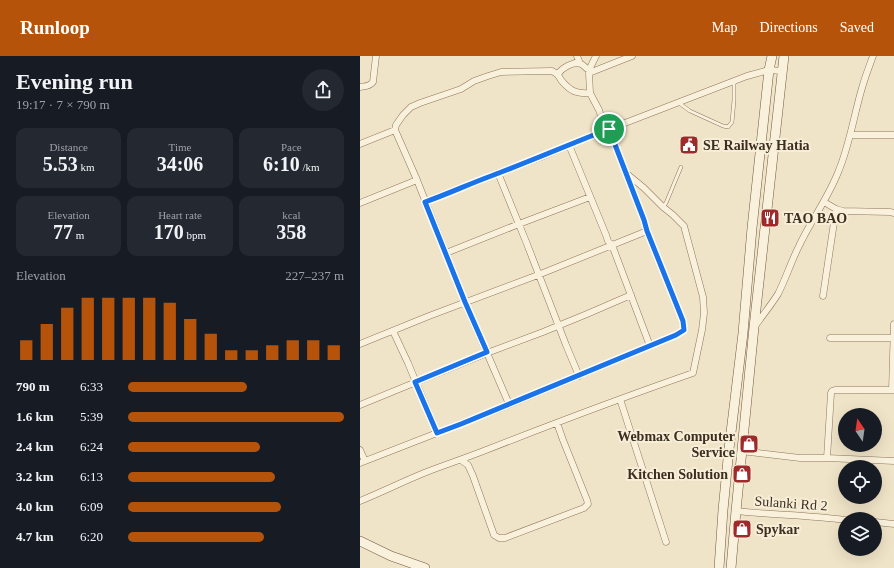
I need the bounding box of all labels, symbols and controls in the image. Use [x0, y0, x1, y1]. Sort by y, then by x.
text: Runloop [20, 17, 90, 38]
text: Map [712, 20, 737, 35]
text: Directions [759, 20, 818, 35]
text: Saved [840, 20, 874, 35]
text: Evening run [16, 69, 133, 94]
button: share [302, 69, 344, 111]
text: 19:17 · 7 × 790 m [16, 97, 110, 112]
pin [592, 112, 626, 146]
icon: arrive [598, 118, 620, 140]
public building icon: SE Railway Hatia [678, 134, 700, 156]
place label: SE Railway Hatia [703, 138, 810, 153]
text: Distance [49, 141, 88, 153]
text: Time [169, 141, 191, 153]
text: Pace [281, 141, 302, 153]
text: 5.53 [43, 153, 78, 175]
text: 34:06 [157, 153, 203, 175]
text: 6:10 [263, 153, 300, 175]
text: km [78, 161, 95, 173]
text: /km [300, 161, 320, 173]
restaurant icon: TAO BAO [759, 207, 781, 229]
text: Elevation [48, 209, 90, 221]
text: Heart rate [158, 209, 202, 221]
text: kcal [282, 209, 300, 221]
place label: TAO BAO [784, 211, 847, 226]
text: 77 [53, 221, 73, 243]
text: 170 [154, 221, 184, 243]
text: 358 [276, 221, 306, 243]
text: m [73, 229, 84, 241]
text: bpm [184, 229, 206, 241]
text: Elevation [16, 268, 66, 283]
text: 227–237 m [285, 268, 344, 283]
text: 790 m [16, 379, 50, 394]
text: 6:33 [80, 379, 103, 394]
north arrow [838, 408, 882, 452]
map controls [838, 408, 882, 556]
text: 1.6 km [16, 409, 54, 424]
text: 5:39 [80, 409, 103, 424]
place label: Webmax Computer Service [617, 429, 735, 460]
shop icon: Webmax Computer Service [738, 433, 760, 455]
text: 2.4 km [16, 439, 54, 454]
text: 6:24 [80, 439, 103, 454]
button: locate [838, 460, 882, 504]
shop icon: Kitchen Solution [731, 463, 753, 485]
place label: Kitchen Solution [627, 467, 728, 482]
text: 3.2 km [16, 469, 54, 484]
text: 6:13 [80, 469, 103, 484]
street label: Sulanki Rd 2 [754, 493, 828, 514]
text: 4.0 km [16, 499, 54, 514]
text: 6:09 [80, 499, 103, 514]
button: layers [838, 512, 882, 556]
shop icon: Spykar [731, 518, 753, 540]
place label: Spykar [756, 522, 800, 537]
text: 4.7 km [16, 529, 54, 544]
text: 6:20 [80, 529, 103, 544]

